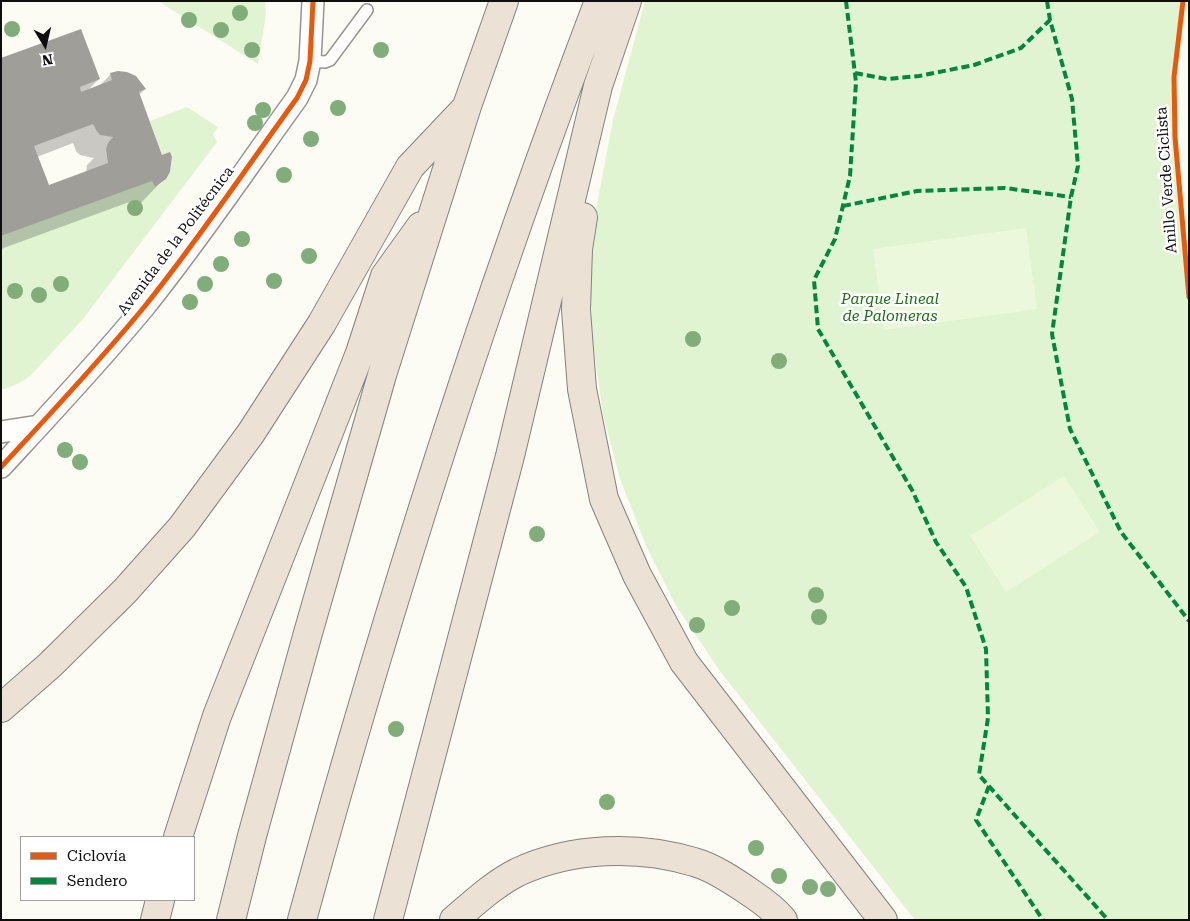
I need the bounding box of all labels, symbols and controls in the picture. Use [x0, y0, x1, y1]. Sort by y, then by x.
north arrow [20, 20, 70, 70]
text: N [41, 51, 54, 69]
street label: Anillo Verde Ciclista [1153, 106, 1181, 254]
street label: Avenida de la Politécnica [114, 163, 238, 319]
park label: Parque Lineal de Palomeras [841, 291, 939, 326]
legend [20, 836, 195, 901]
text: Ciclovía [67, 847, 126, 865]
text: Sendero [67, 872, 128, 890]

